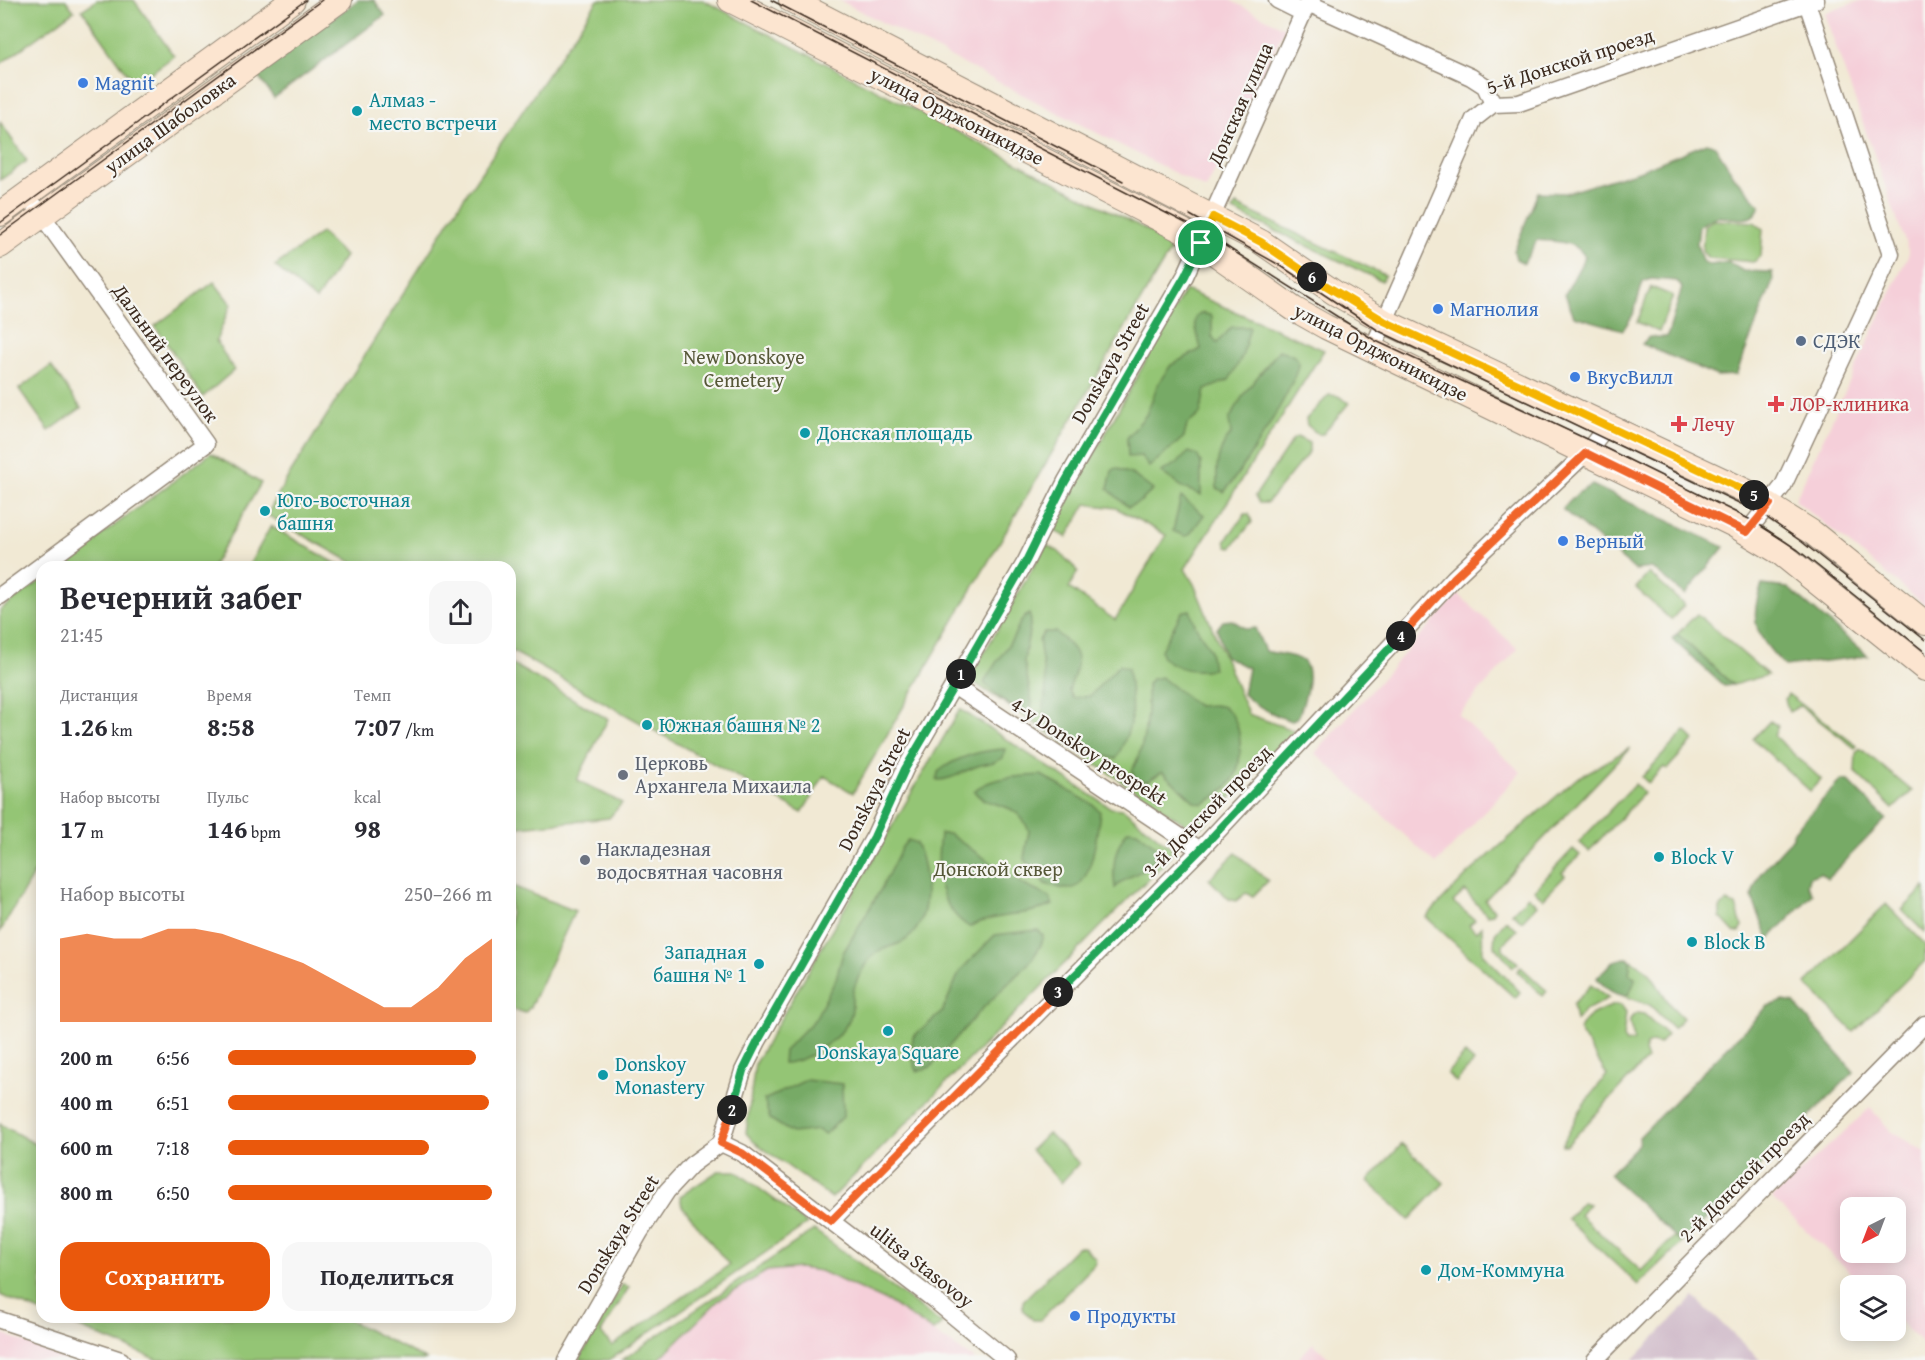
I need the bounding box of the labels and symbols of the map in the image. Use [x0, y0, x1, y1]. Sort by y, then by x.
street label: 5-й Донской проезд [1482, 20, 1657, 101]
street label: Донская улица [1199, 37, 1280, 171]
street label: улица Орджоникидзе [864, 59, 1049, 172]
street label: улица Шаболовка [97, 65, 242, 181]
place label: Magnit [95, 68, 155, 97]
marker: Magnit [76, 76, 90, 90]
place label: Алмаз - место встречи [369, 85, 497, 137]
marker: Алмаз - место встречи [350, 104, 364, 118]
pin [1175, 217, 1226, 268]
pin: 6 [1297, 262, 1327, 292]
street label: Дальний переулок [106, 277, 227, 429]
place label: Магнолия [1450, 294, 1539, 323]
street label: улица Орджоникидзе [1288, 295, 1473, 408]
street label: Donskaya Street [1063, 297, 1156, 429]
marker: Магнолия [1431, 302, 1445, 316]
place label: СДЭК [1813, 326, 1861, 355]
marker: СДЭК [1794, 334, 1808, 348]
park label: New Donskoye Cemetery [683, 342, 805, 394]
place label: ВкусВилл [1587, 362, 1673, 391]
marker: ВкусВилл [1568, 370, 1582, 384]
place label: ЛОР-клиника [1790, 389, 1910, 418]
marker: ЛОР-клиника [1767, 395, 1785, 413]
place label: Лечу [1692, 409, 1735, 438]
marker: Лечу [1670, 415, 1688, 433]
place label: Донская площадь [816, 418, 973, 447]
marker: Донская площадь [798, 426, 812, 440]
pin: 5 [1739, 480, 1769, 510]
place label: Юго-восточная башня [277, 485, 410, 537]
marker: Юго-восточная башня [258, 504, 272, 518]
place label: Верный [1575, 526, 1644, 555]
marker: Верный [1556, 534, 1570, 548]
pin: 4 [1386, 621, 1416, 651]
pin: 1 [946, 659, 976, 689]
street label: 4-y Donskoy prospekt [1005, 689, 1173, 812]
place label: Южная башня № 2 [659, 710, 820, 739]
marker: Южная башня № 2 [640, 718, 654, 732]
street label: Donskaya Street [830, 722, 917, 856]
street label: 3-й Донской проезд [1136, 738, 1278, 883]
place label: Церковь Архангела Михаила [635, 748, 812, 800]
marker: Церковь Архангела Михаила [616, 768, 630, 782]
place label: Накладезная водосвятная часовня [597, 834, 783, 886]
place label: Block V [1671, 842, 1734, 871]
marker: Block V [1652, 850, 1666, 864]
marker: Накладезная водосвятная часовня [578, 853, 592, 867]
park label: Донской сквер [932, 854, 1063, 883]
place label: Block B [1704, 927, 1766, 956]
marker: Block B [1685, 935, 1699, 949]
place label: Западная башня № 1 [653, 937, 747, 989]
marker: Западная башня № 1 [752, 957, 766, 971]
pin: 3 [1043, 977, 1073, 1007]
marker: Donskaya Square [881, 1024, 895, 1038]
place label: Donskaya Square [817, 1037, 959, 1066]
place label: Donskoy Monastery [615, 1049, 705, 1101]
marker: Donskoy Monastery [596, 1068, 610, 1082]
pin: 2 [717, 1095, 747, 1125]
street label: 2-й Донской проезд [1672, 1105, 1816, 1249]
street label: Donskaya Street [569, 1169, 666, 1299]
north arrow [1840, 1197, 1906, 1263]
street label: ulitsa Stasovoy [864, 1215, 980, 1314]
place label: Дом-Коммуна [1437, 1255, 1565, 1284]
marker: Дом-Коммуна [1419, 1263, 1433, 1277]
place label: Продукты [1087, 1301, 1176, 1330]
marker: Продукты [1068, 1309, 1082, 1323]

